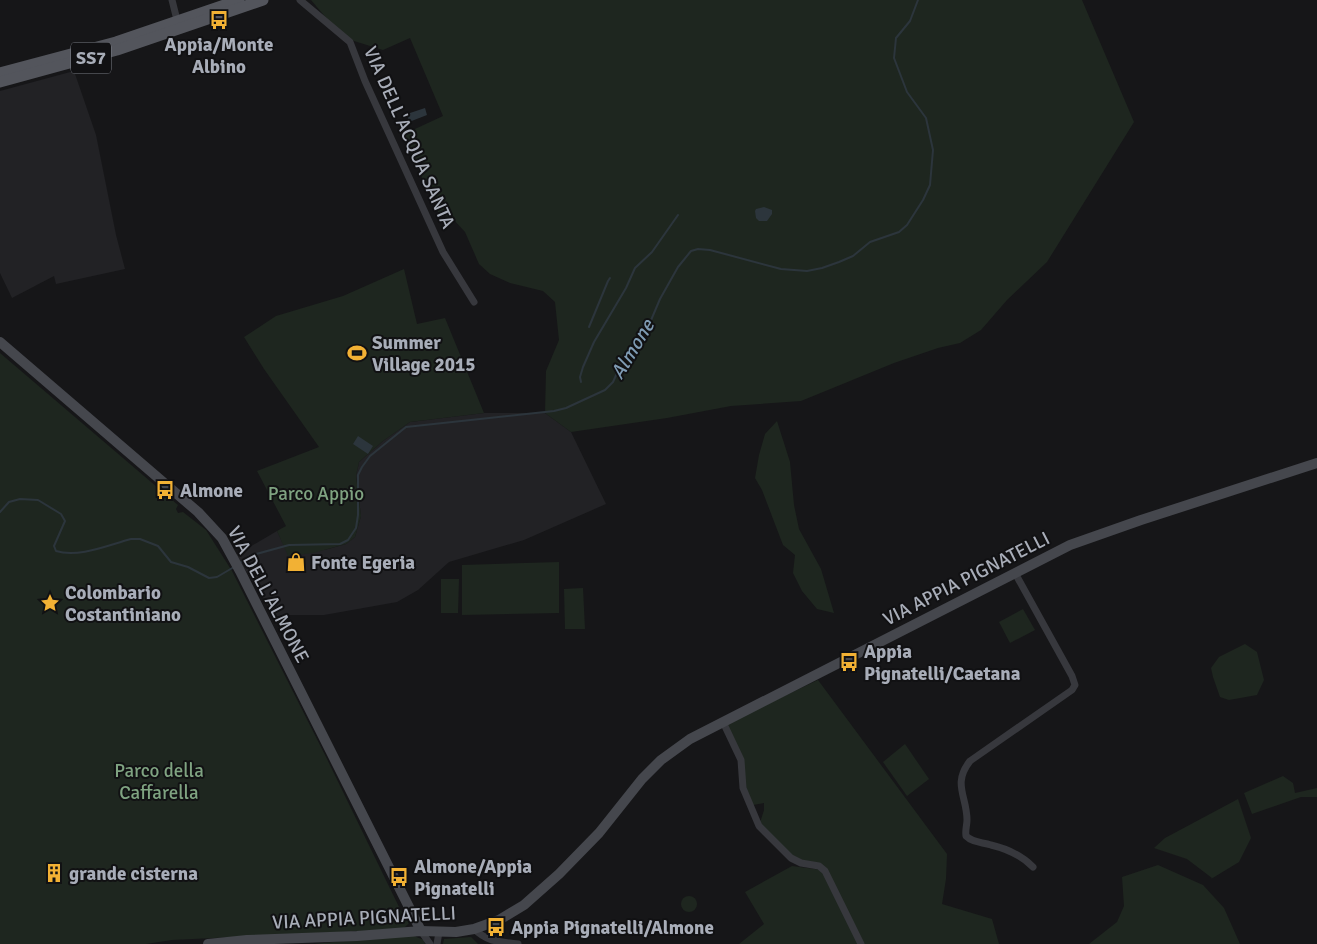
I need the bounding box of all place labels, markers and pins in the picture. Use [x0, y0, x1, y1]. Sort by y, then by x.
bus stop icon: Appia/Monte Albino [208, 9, 230, 31]
place label: Appia/Monte Albino [165, 33, 273, 79]
place label: Summer Village 2015 [372, 331, 475, 377]
sports icon: Summer Village 2015 [346, 342, 368, 364]
bus stop icon: Almone [154, 479, 176, 501]
place label: Almone [180, 479, 243, 503]
shop icon: Fonte Egeria [285, 551, 307, 573]
place label: Fonte Egeria [311, 551, 415, 575]
place label: Colombario Costantiniano [65, 581, 181, 627]
place icon: Colombario Costantiniano [39, 592, 61, 614]
place label: Appia Pignatelli/Caetana [864, 640, 1021, 686]
bus stop icon: Appia Pignatelli/Caetana [838, 651, 860, 673]
place label: Almone/Appia Pignatelli [414, 855, 532, 901]
building icon: grande cisterna [43, 862, 65, 884]
place label: grande cisterna [69, 862, 198, 886]
bus stop icon: Almone/Appia Pignatelli [388, 866, 410, 888]
bus stop icon: Appia Pignatelli/Almone [485, 916, 507, 938]
place label: Appia Pignatelli/Almone [511, 916, 714, 940]

